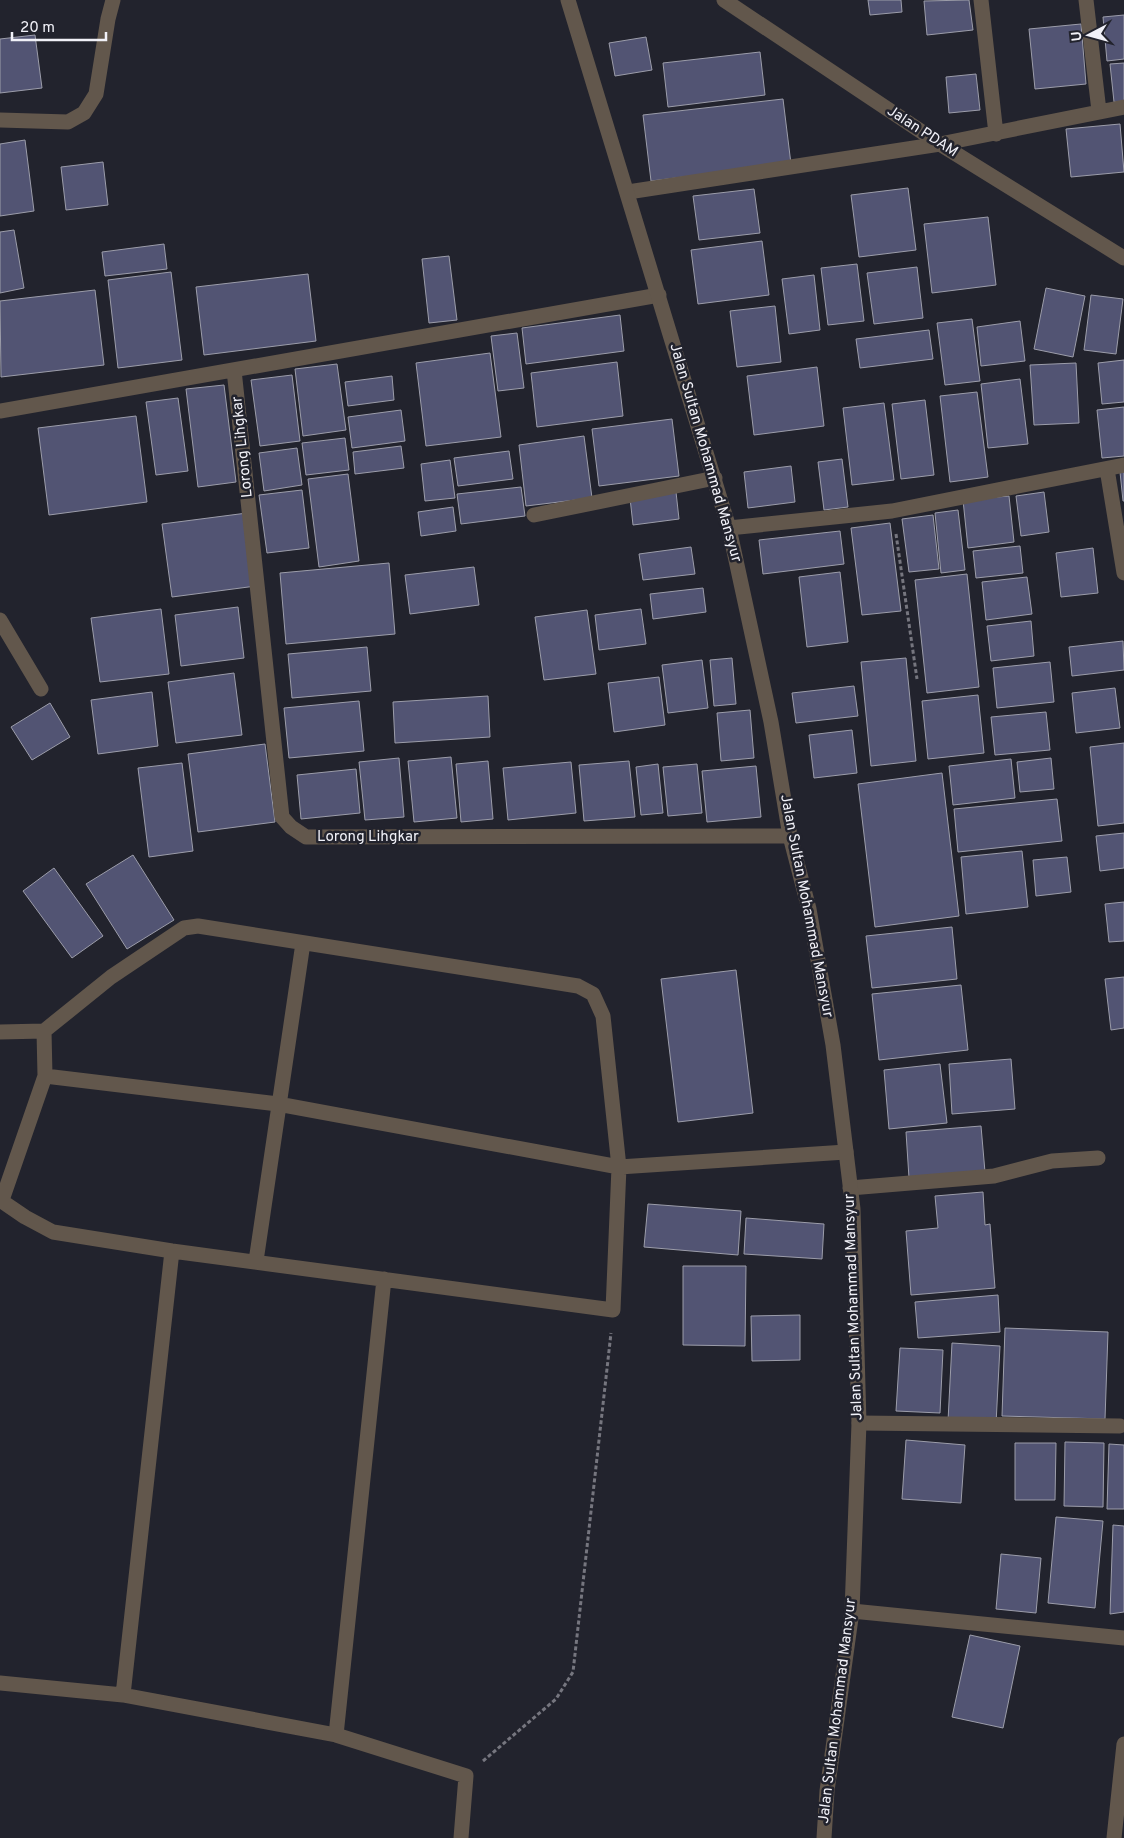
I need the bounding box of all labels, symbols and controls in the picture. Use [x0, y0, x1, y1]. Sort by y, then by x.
scale bar [12, 10, 106, 42]
north arrow [1064, 10, 1114, 60]
text: 20 m [20, 19, 55, 38]
text: U [1069, 30, 1087, 42]
street label: Jalan PDAM [883, 102, 961, 162]
street label: Jalan Sultan Mohammad Mansyur [665, 341, 745, 565]
street label: Lorong Lihgkar [228, 395, 258, 499]
street label: Jalan Sultan Mohammad Mansyur [775, 793, 837, 1019]
street label: Lorong Lihgkar [317, 828, 419, 847]
street label: Jalan Sultan Mohammad Mansyur [841, 1193, 867, 1421]
street label: Jalan Sultan Mohammad Mansyur [815, 1597, 861, 1825]

